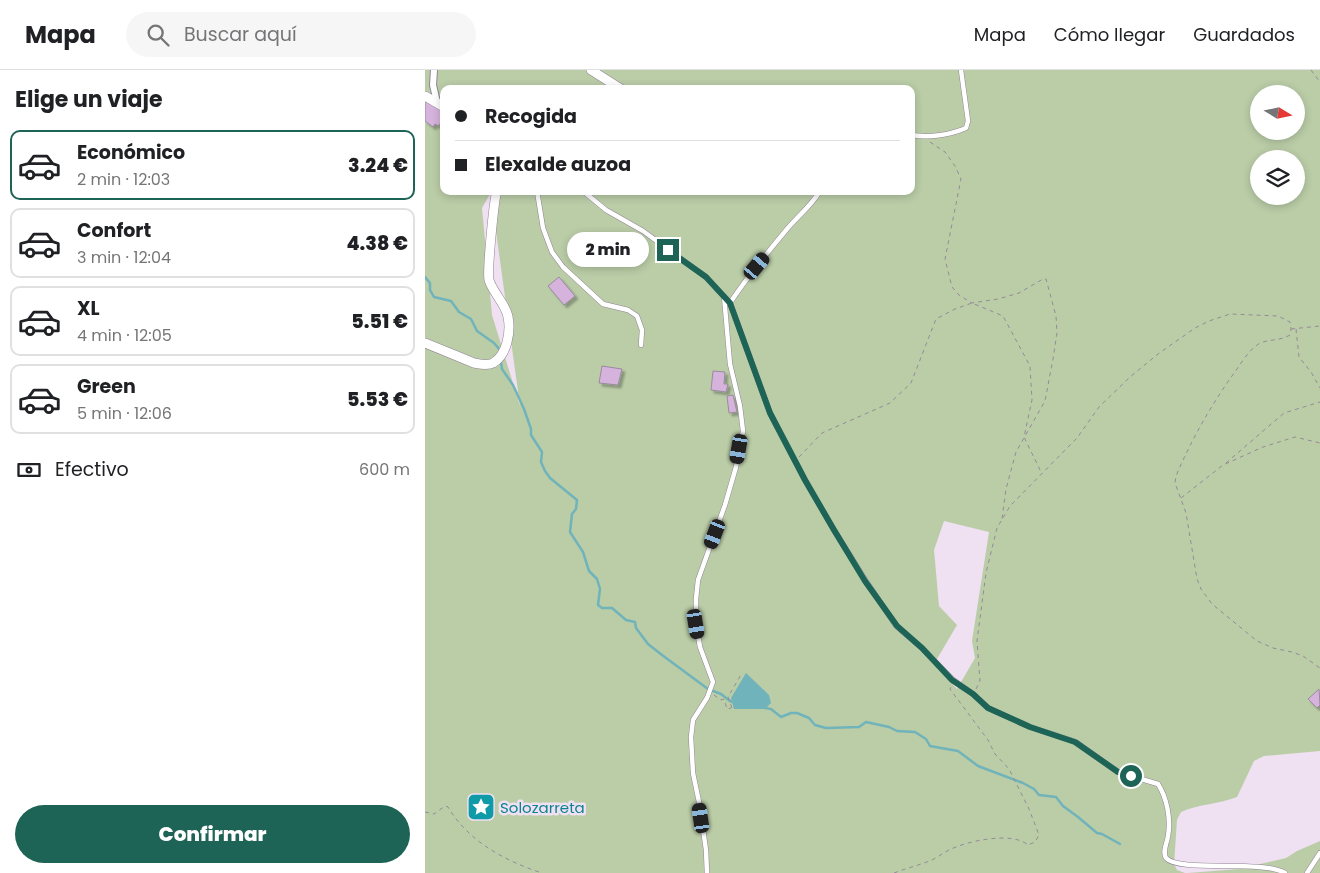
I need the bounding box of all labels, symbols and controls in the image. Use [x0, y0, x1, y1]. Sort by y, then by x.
search box [126, 12, 476, 57]
text: Mapa [25, 18, 96, 51]
icon: search [144, 21, 172, 49]
text: Buscar aquí [184, 21, 297, 48]
text: Mapa [974, 22, 1026, 47]
text: Cómo llegar [1054, 22, 1165, 47]
text: Guardados [1193, 22, 1295, 47]
text: Elige un viaje [15, 84, 163, 115]
north arrow [1250, 85, 1305, 140]
map controls [1250, 85, 1305, 205]
text: Recogida [485, 103, 577, 130]
text: Económico [77, 139, 185, 166]
icon: car [17, 143, 62, 188]
button: layers [1250, 150, 1305, 205]
text: Elexalde auzoa [485, 151, 631, 178]
text: 3.24 € [348, 152, 408, 179]
text: 2 min · 12:03 [77, 168, 170, 191]
text: Confort [77, 217, 151, 244]
icon: car [17, 221, 62, 266]
text: 4.38 € [346, 230, 408, 257]
callout: 2 min [568, 232, 651, 268]
text: 2 min [585, 238, 631, 261]
route end [657, 239, 679, 261]
text: 3 min · 12:04 [77, 246, 171, 269]
car [741, 250, 772, 282]
text: XL [77, 295, 100, 322]
icon: car [17, 299, 62, 344]
text: 5.51 € [351, 308, 408, 335]
text: 4 min · 12:05 [77, 324, 172, 347]
text: Green [77, 373, 136, 400]
icon: car [17, 377, 62, 422]
text: 5.53 € [347, 386, 408, 413]
text: 5 min · 12:06 [77, 402, 172, 425]
car [729, 433, 748, 465]
icon: cash [15, 456, 43, 484]
text: Efectivo [55, 456, 129, 483]
text: 600 m [359, 458, 410, 481]
car [702, 517, 727, 551]
car [686, 608, 705, 640]
route start [1120, 765, 1142, 787]
place icon: Solozarreta [466, 792, 496, 822]
place label: Solozarreta [500, 797, 585, 818]
car [691, 802, 710, 834]
button: Confirmar [15, 805, 410, 863]

